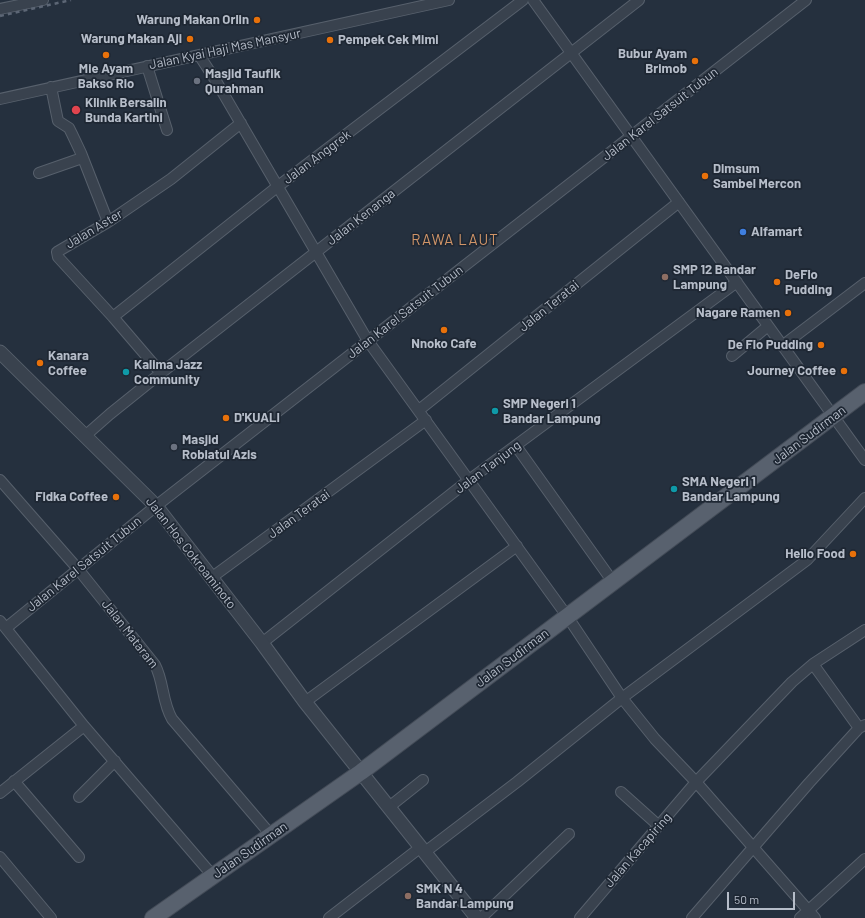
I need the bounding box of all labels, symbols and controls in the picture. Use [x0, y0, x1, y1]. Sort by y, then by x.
place label: Warung Makan Orlin [136, 12, 249, 28]
marker: Warung Makan Orlin [252, 15, 262, 25]
street label: Jalan Kyai Haji Mas Mansyur [148, 25, 302, 73]
place label: Warung Makan Aji [81, 31, 182, 47]
place label: Pempek Cek Mimi [338, 32, 439, 48]
marker: Warung Makan Aji [185, 34, 195, 44]
marker: Pempek Cek Mimi [325, 35, 335, 45]
place label: Bubur Ayam Brimob [618, 46, 687, 77]
marker: Mie Ayam Bakso Rio [101, 50, 111, 60]
marker: Bubur Ayam Brimob [690, 56, 700, 66]
place label: Mie Ayam Bakso Rio [78, 61, 134, 92]
street label: Jalan Karel Satsuit Tubun [599, 64, 721, 164]
place label: Masjid Taufik Qurahman [205, 66, 281, 97]
marker: Masjid Taufik Qurahman [192, 76, 202, 86]
place label: Klinik Bersalin Bunda Kartini [85, 95, 167, 126]
marker: Klinik Bersalin Bunda Kartini [70, 104, 82, 116]
street label: Jalan Anggrek [280, 127, 354, 187]
place label: Dimsum Sambel Mercon [713, 161, 801, 192]
marker: Dimsum Sambel Mercon [700, 171, 710, 181]
street label: Jalan Kenanga [324, 186, 398, 248]
street label: Jalan Aster [63, 206, 125, 252]
place label: Alfamart [751, 224, 802, 240]
marker: Alfamart [738, 227, 748, 237]
district label: RAWA LAUT [411, 231, 499, 249]
street label: Jalan Karel Satsuit Tubun [344, 262, 466, 362]
place label: SMP 12 Bandar Lampung [673, 262, 756, 293]
place label: DeFlo Pudding [785, 267, 832, 298]
marker: SMP 12 Bandar Lampung [660, 272, 670, 282]
street label: Jalan Teratai [516, 277, 582, 335]
marker: DeFlo Pudding [772, 277, 782, 287]
place label: Nagare Ramen [696, 305, 780, 321]
marker: Nagare Ramen [783, 308, 793, 318]
marker: Nnoko Cafe [439, 325, 449, 335]
place label: Nnoko Cafe [411, 336, 477, 352]
place label: De Flo Pudding [728, 337, 813, 353]
marker: De Flo Pudding [816, 340, 826, 350]
place label: Kanara Coffee [48, 348, 89, 379]
place label: Kalima Jazz Community [134, 357, 202, 388]
marker: Kanara Coffee [35, 358, 45, 368]
place label: Journey Coffee [747, 363, 836, 379]
marker: Journey Coffee [839, 366, 849, 376]
marker: Kalima Jazz Community [121, 367, 131, 377]
place label: SMP Negeri 1 Bandar Lampung [503, 396, 601, 427]
street label: Jalan Sudirman [769, 402, 849, 468]
marker: SMP Negeri 1 Bandar Lampung [490, 406, 500, 416]
place label: D'KUALI [234, 410, 280, 426]
marker: D'KUALI [221, 413, 231, 423]
place label: Masjid Robiatul Azis [182, 432, 257, 463]
street label: Jalan Tanjung [452, 437, 524, 497]
marker: Masjid Robiatul Azis [169, 442, 179, 452]
place label: SMA Negeri 1 Bandar Lampung [682, 474, 780, 505]
marker: SMA Negeri 1 Bandar Lampung [669, 484, 679, 494]
street label: Jalan Teratai [265, 486, 333, 542]
place label: Fidka Coffee [35, 489, 108, 505]
marker: Fidka Coffee [111, 492, 121, 502]
street label: Jalan Hos Cokroaminoto [143, 494, 239, 612]
street label: Jalan Karel Satsuit Tubun [24, 513, 144, 615]
place label: Hello Food [785, 546, 845, 562]
marker: Hello Food [848, 549, 858, 559]
street label: Jalan Mataram [98, 597, 162, 671]
street label: Jalan Sudirman [472, 625, 552, 691]
street label: Jalan Kacapiring [601, 809, 675, 891]
street label: Jalan Sudirman [210, 819, 290, 881]
place label: SMK N 4 Bandar Lampung [416, 881, 514, 912]
scale bar [729, 884, 797, 910]
marker: SMK N 4 Bandar Lampung [403, 891, 413, 901]
text: 50 m [734, 892, 759, 906]

